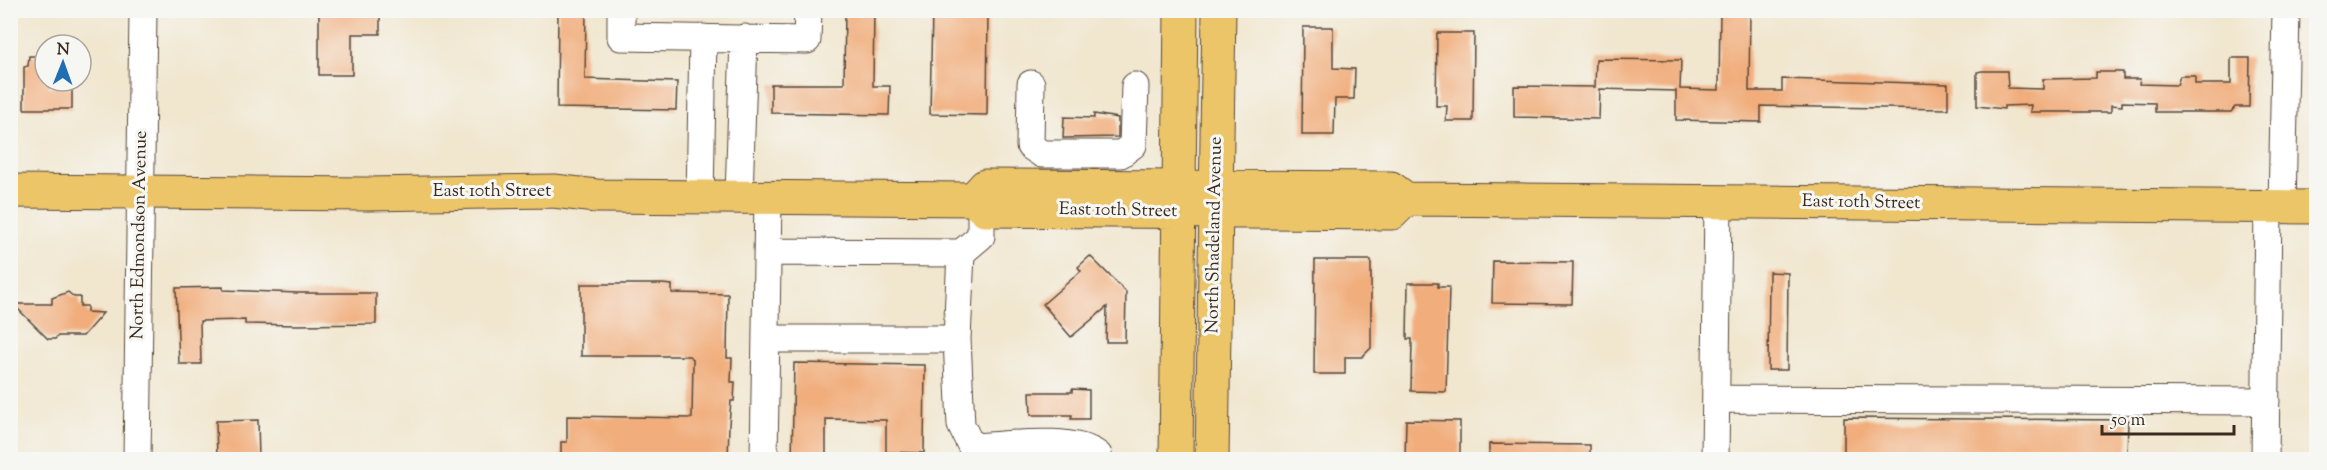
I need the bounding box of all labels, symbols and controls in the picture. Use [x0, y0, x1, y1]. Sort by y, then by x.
north arrow [33, 33, 93, 93]
text: N [57, 39, 70, 62]
street label: North Edmondson Avenue [125, 130, 155, 340]
street label: North Shadeland Avenue [1200, 136, 1230, 334]
street label: East 10th Street [433, 179, 551, 205]
street label: East 10th Street [1801, 189, 1921, 217]
street label: East 10th Street [1058, 197, 1178, 225]
scale bar [2102, 398, 2234, 436]
text: 50 m [2110, 408, 2146, 434]

